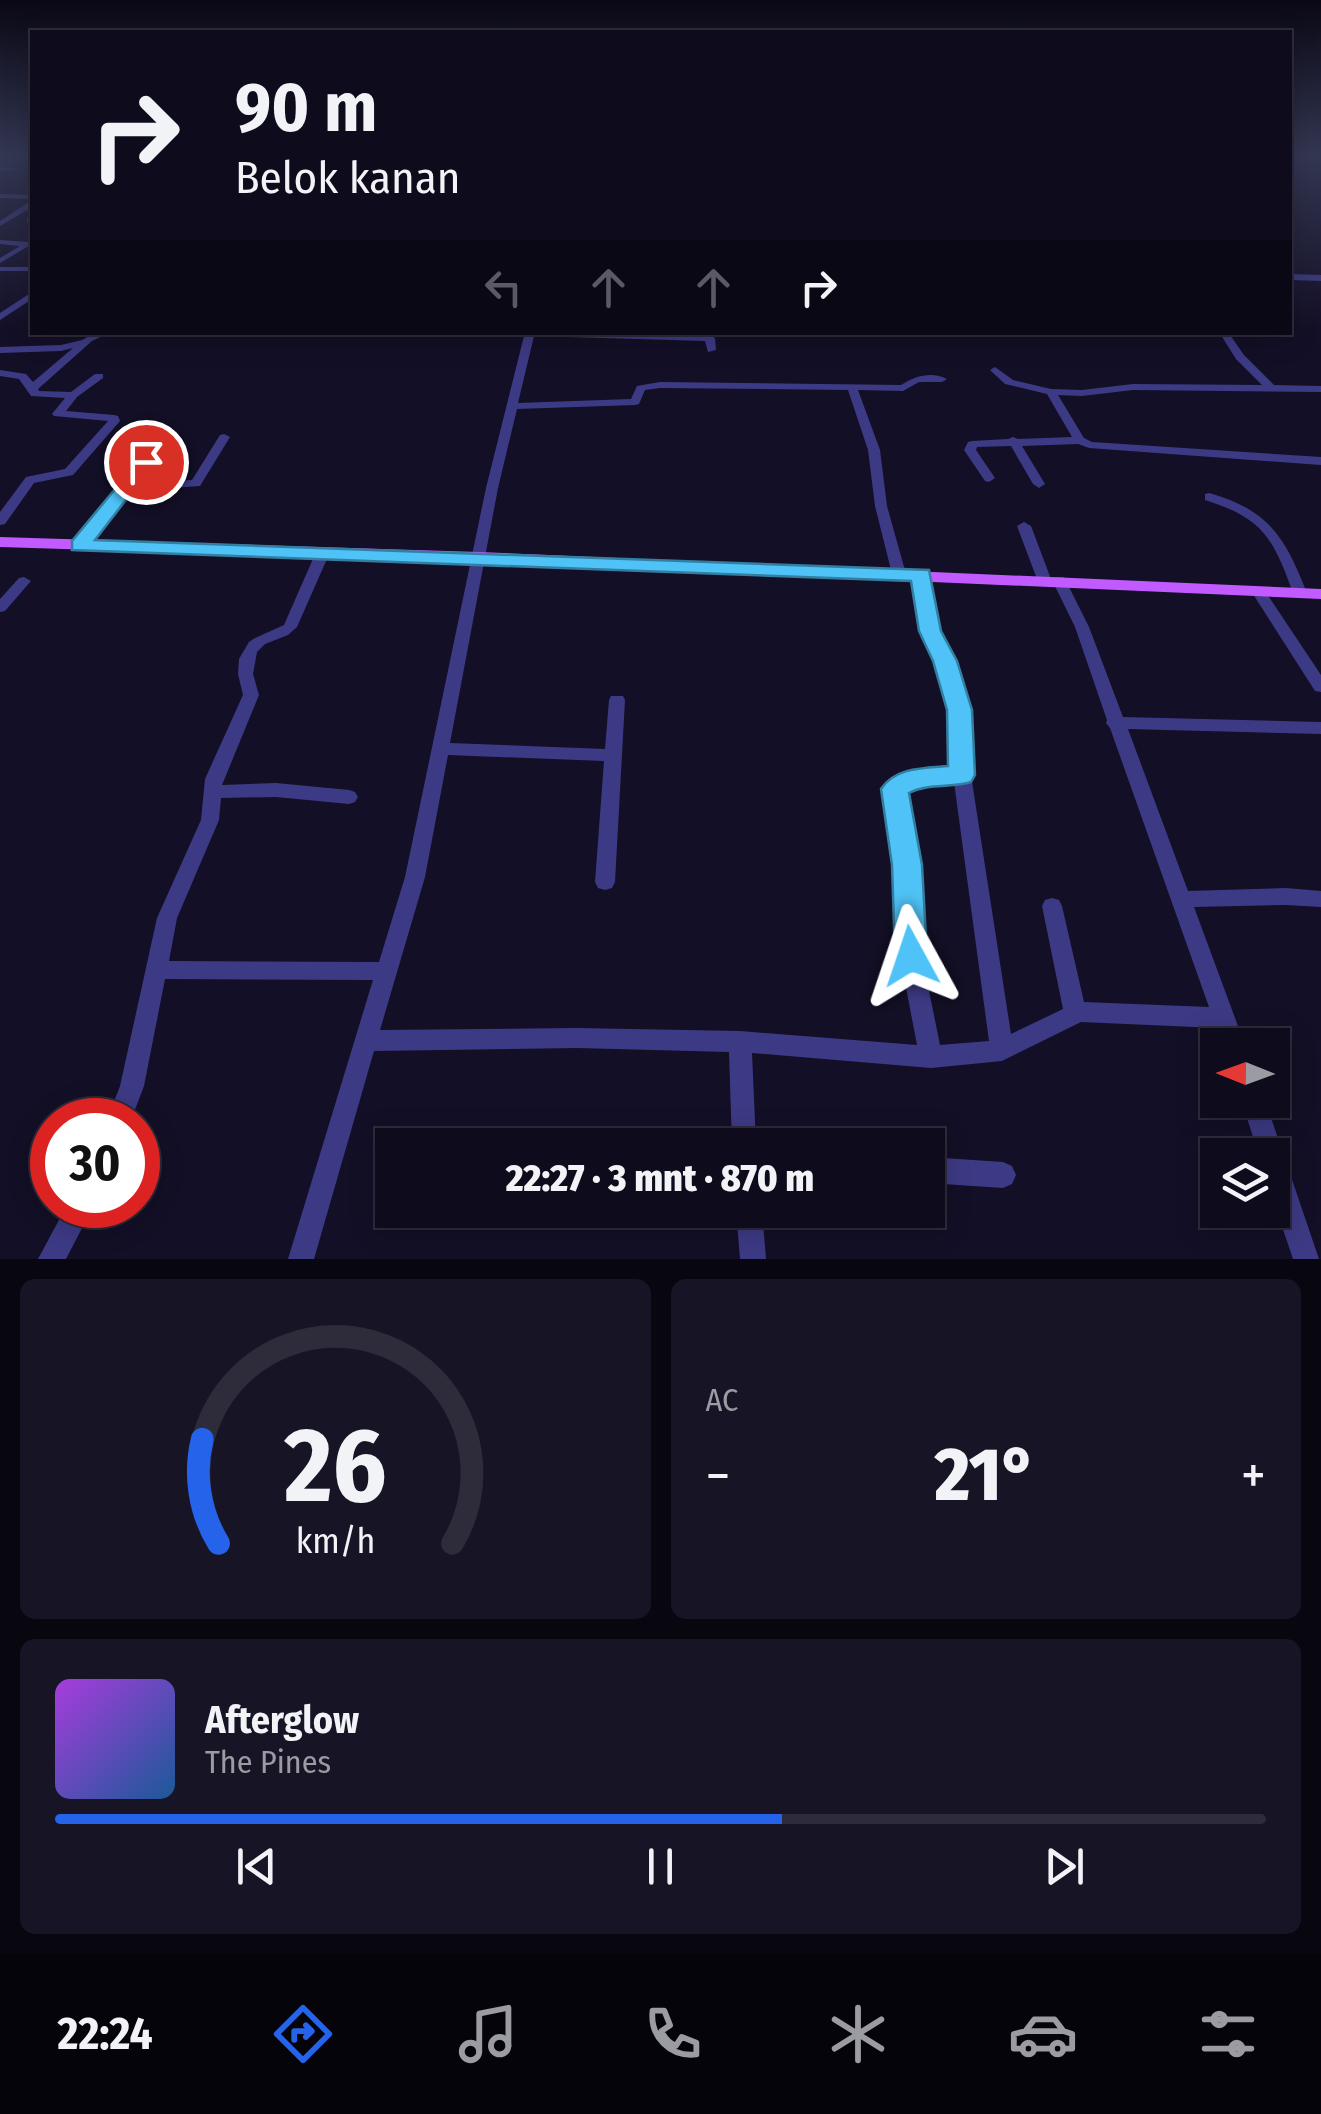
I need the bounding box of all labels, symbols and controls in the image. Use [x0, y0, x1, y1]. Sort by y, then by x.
text: 90 m [235, 66, 377, 150]
icon: right [70, 70, 200, 200]
text: Belok kanan [235, 151, 461, 205]
icon: left [476, 260, 531, 315]
icon: ahead [581, 260, 636, 315]
icon: ahead [686, 260, 741, 315]
icon: right [791, 260, 846, 315]
pin [104, 420, 189, 505]
icon: arrive [119, 435, 174, 490]
position arrow [859, 904, 963, 1008]
north arrow [1200, 1028, 1290, 1118]
map controls [1200, 1028, 1290, 1228]
speed limit sign: 30 [30, 1098, 160, 1228]
button: layers [1200, 1138, 1290, 1228]
text: 22:27 · 3 mnt · 870 m [506, 1155, 814, 1201]
text: AC [706, 1381, 738, 1419]
text: 26 [283, 1404, 387, 1529]
text: 21° [935, 1430, 1036, 1520]
text: − [706, 1443, 730, 1509]
text: + [1241, 1443, 1266, 1509]
text: km/h [295, 1520, 375, 1562]
text: Afterglow [205, 1697, 359, 1743]
text: The Pines [205, 1743, 331, 1781]
icon: previous [229, 1839, 284, 1894]
icon: pause [633, 1839, 688, 1894]
icon: next [1037, 1839, 1092, 1894]
icon: directions [268, 1999, 338, 2069]
icon: music [453, 1999, 523, 2069]
icon: phone [638, 1999, 708, 2069]
icon: climate [823, 1999, 893, 2069]
icon: car [1008, 1999, 1078, 2069]
icon: filters [1193, 1999, 1263, 2069]
text: 22:24 [58, 2007, 153, 2061]

